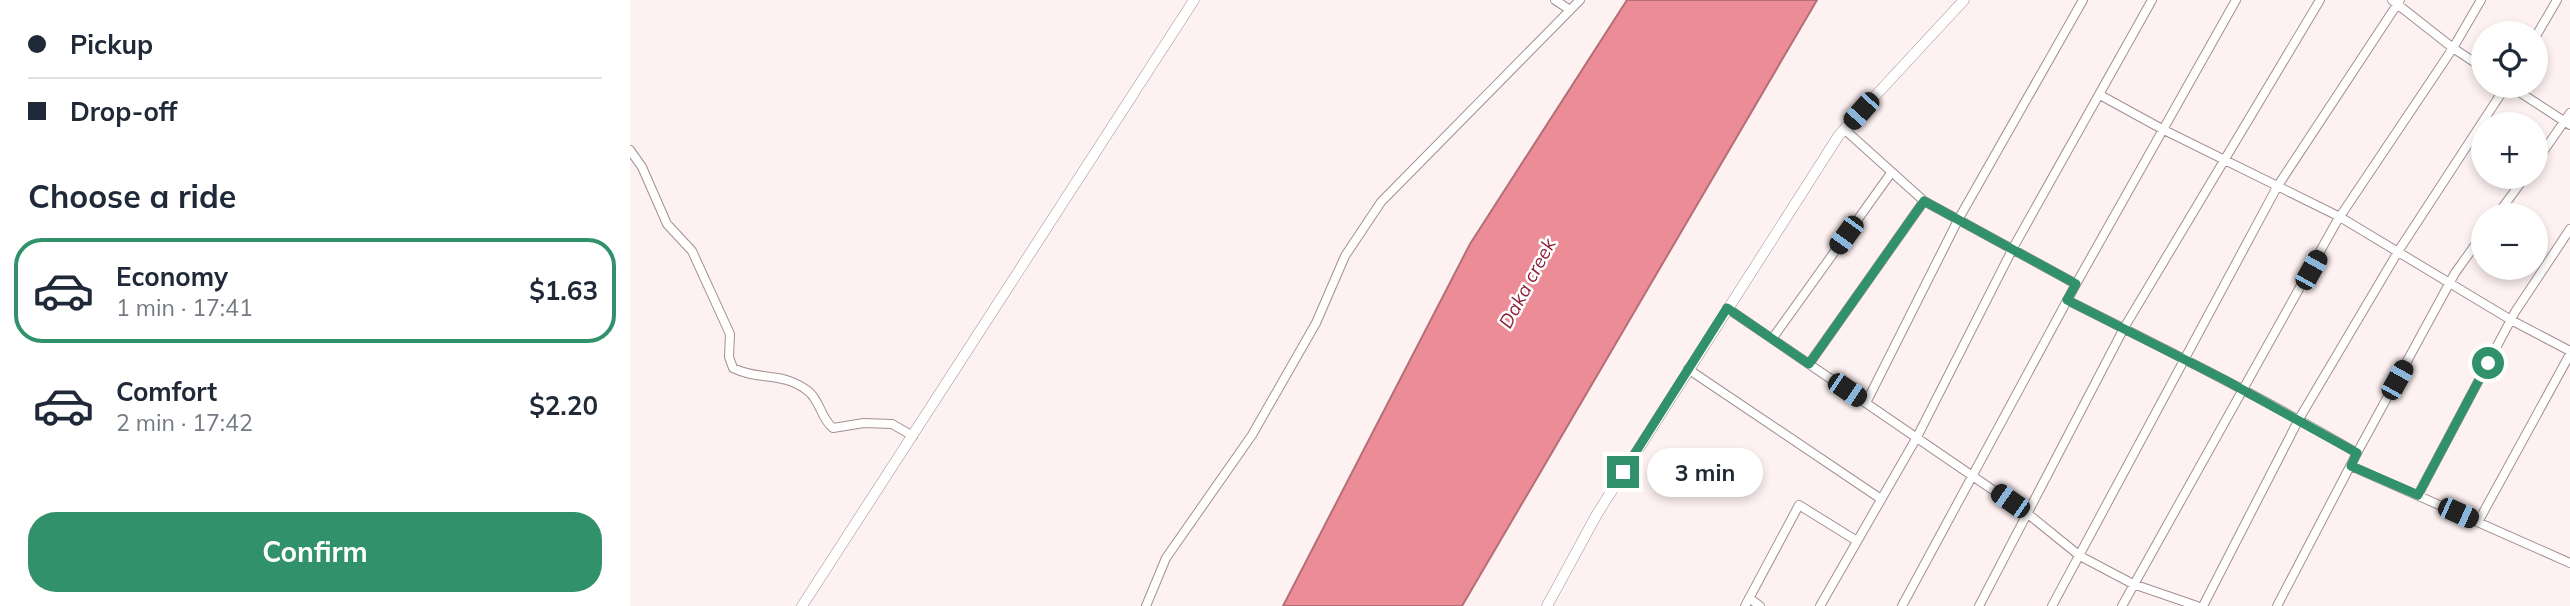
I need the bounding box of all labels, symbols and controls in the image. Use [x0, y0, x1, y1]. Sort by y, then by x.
map controls [2471, 21, 2548, 280]
button: locate [2471, 21, 2548, 98]
text: Pickup [70, 28, 153, 61]
car [1840, 88, 1883, 134]
text: Drop-off [70, 95, 177, 128]
button: + [2471, 112, 2548, 189]
text: Choose a ride [28, 176, 236, 216]
button: − [2471, 203, 2548, 280]
car [1826, 212, 1867, 258]
water label: Daka creek [1493, 233, 1561, 332]
car [2292, 247, 2331, 293]
icon: car [32, 259, 95, 322]
text: Economy [116, 260, 228, 293]
text: $1.63 [529, 274, 598, 307]
text: 1 min · 17:41 [116, 293, 253, 322]
route start [2472, 347, 2504, 379]
car [2378, 357, 2417, 403]
car [1824, 370, 1871, 410]
icon: car [32, 374, 95, 437]
text: Comfort [116, 375, 217, 408]
text: $2.20 [529, 389, 598, 422]
text: 2 min · 17:42 [116, 408, 253, 437]
callout: 3 min [1648, 448, 1763, 496]
route end [1607, 456, 1639, 488]
text: 3 min [1675, 458, 1735, 487]
car [1987, 480, 2034, 522]
car [2435, 495, 2482, 531]
button: Confirm [28, 512, 602, 592]

